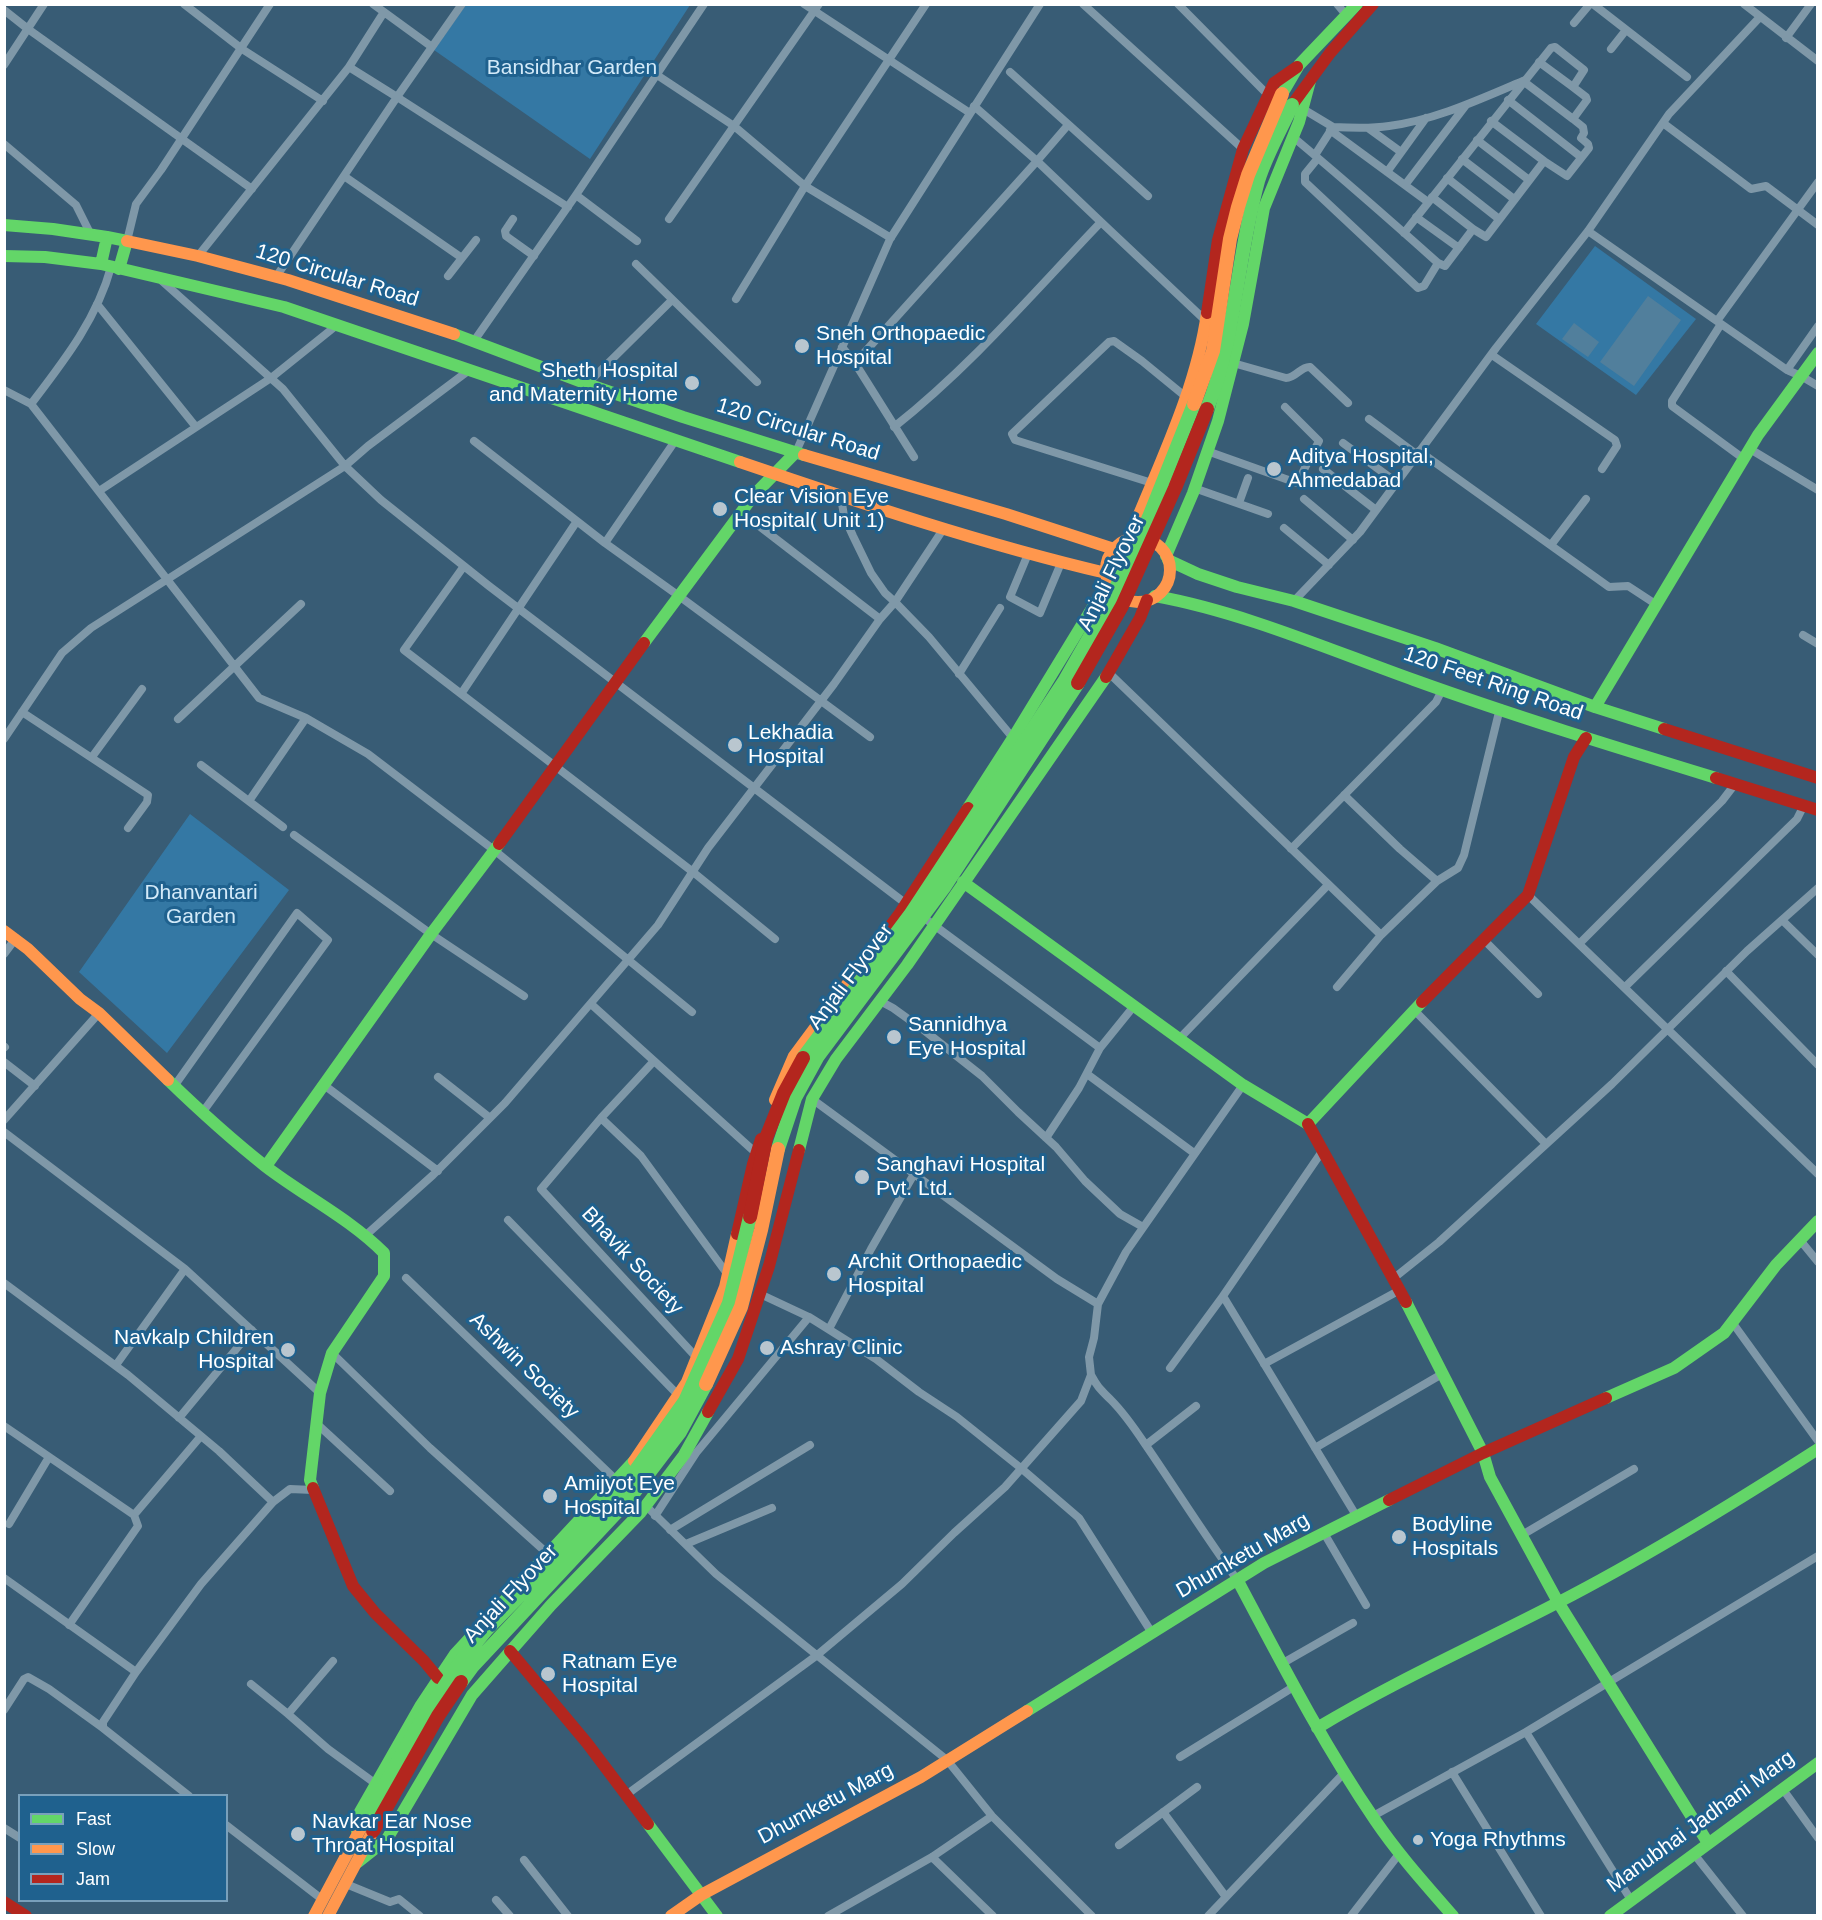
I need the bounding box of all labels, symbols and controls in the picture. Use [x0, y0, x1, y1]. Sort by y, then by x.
park label: Bansidhar Garden [487, 55, 657, 81]
street label: 120 Circular Road [252, 239, 422, 313]
place label: Sneh Orthopaedic Hospital [816, 321, 985, 371]
marker: Sneh Orthopaedic Hospital [793, 337, 811, 355]
place label: Sheth Hospital and Maternity Home [489, 358, 678, 408]
marker: Sheth Hospital and Maternity Home [683, 374, 701, 392]
street label: 120 Circular Road [713, 393, 883, 467]
place label: Aditya Hospital, Ahmedabad [1288, 444, 1434, 494]
marker: Aditya Hospital, Ahmedabad [1265, 460, 1283, 478]
place label: Clear Vision Eye Hospital( Unit 1) [734, 484, 889, 534]
marker: Clear Vision Eye Hospital( Unit 1) [711, 500, 729, 518]
street label: Anjali Flyover [1073, 511, 1151, 635]
street label: 120 Feet Ring Road [1400, 641, 1586, 727]
place label: Lekhadia Hospital [748, 720, 833, 770]
marker: Lekhadia Hospital [726, 736, 744, 754]
park label: Dhanvantari Garden [144, 880, 258, 930]
street label: Anjali Flyover [803, 919, 899, 1035]
place label: Sannidhya Eye Hospital [908, 1012, 1026, 1062]
marker: Sannidhya Eye Hospital [885, 1028, 903, 1046]
place label: Sanghavi Hospital Pvt. Ltd. [876, 1152, 1045, 1202]
marker: Sanghavi Hospital Pvt. Ltd. [853, 1168, 871, 1186]
street label: Bhavik Society [576, 1202, 688, 1320]
place label: Archit Orthopaedic Hospital [848, 1249, 1022, 1299]
marker: Archit Orthopaedic Hospital [825, 1265, 843, 1283]
street label: Ashwin Society [464, 1307, 584, 1425]
place label: Navkalp Children Hospital [114, 1325, 274, 1375]
place label: Ashray Clinic [780, 1335, 903, 1361]
marker: Ashray Clinic [758, 1339, 776, 1357]
marker: Navkalp Children Hospital [279, 1341, 297, 1359]
place label: Amijyot Eye Hospital [564, 1471, 675, 1521]
marker: Amijyot Eye Hospital [541, 1487, 559, 1505]
street label: Dhumketu Marg [1172, 1508, 1314, 1604]
place label: Bodyline Hospitals [1412, 1512, 1498, 1562]
marker: Bodyline Hospitals [1390, 1528, 1408, 1546]
street label: Anjali Flyover [459, 1539, 563, 1649]
place label: Ratnam Eye Hospital [562, 1649, 678, 1699]
marker: Ratnam Eye Hospital [539, 1665, 557, 1683]
street label: Manubhai Jadhani Marg [1602, 1746, 1800, 1898]
street label: Dhumketu Marg [754, 1758, 898, 1850]
legend [18, 1794, 228, 1902]
text: Fast [76, 1809, 111, 1829]
place label: Navkar Ear Nose Throat Hospital [312, 1809, 472, 1859]
marker: Navkar Ear Nose Throat Hospital [289, 1825, 307, 1843]
place label: Yoga Rhythms [1430, 1827, 1566, 1853]
marker: Yoga Rhythms [1411, 1833, 1425, 1847]
text: Slow [76, 1839, 115, 1859]
text: Jam [76, 1869, 110, 1889]

